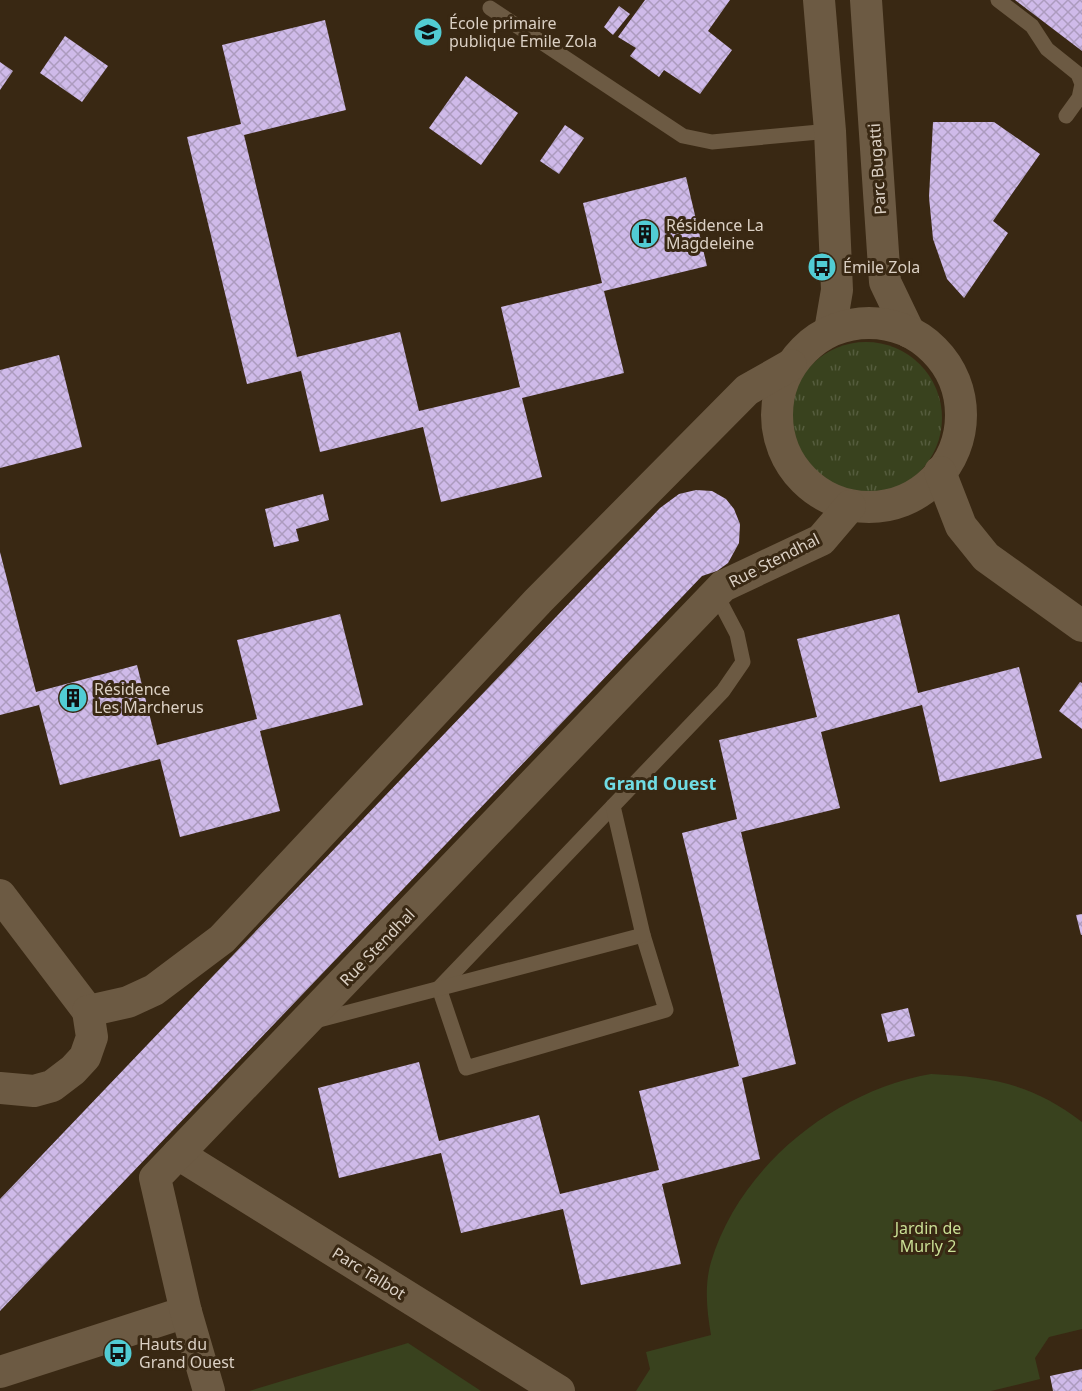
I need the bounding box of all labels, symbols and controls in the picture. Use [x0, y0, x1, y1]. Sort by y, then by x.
place label: École primaire publique Emile Zola [449, 12, 597, 52]
school or university icon: École primaire publique Emile Zola [412, 16, 444, 48]
street label: Parc Bugatti [863, 123, 891, 215]
place label: Résidence La Magdeleine [666, 214, 764, 254]
building icon: Résidence La Magdeleine [629, 218, 661, 250]
bus stop icon: Émile Zola [806, 251, 838, 283]
place label: Émile Zola [843, 256, 920, 278]
street label: Rue Stendhal [725, 528, 823, 592]
place label: Résidence Les Marcherus [94, 678, 204, 718]
building icon: Résidence Les Marcherus [57, 682, 89, 714]
district label: Grand Ouest [604, 771, 717, 795]
street label: Rue Stendhal [335, 904, 419, 990]
park label: Jardin de Murly 2 [893, 1217, 961, 1257]
street label: Parc Talbot [328, 1242, 410, 1304]
place label: Hauts du Grand Ouest [139, 1333, 235, 1373]
bus stop icon: Hauts du Grand Ouest [102, 1337, 134, 1369]

